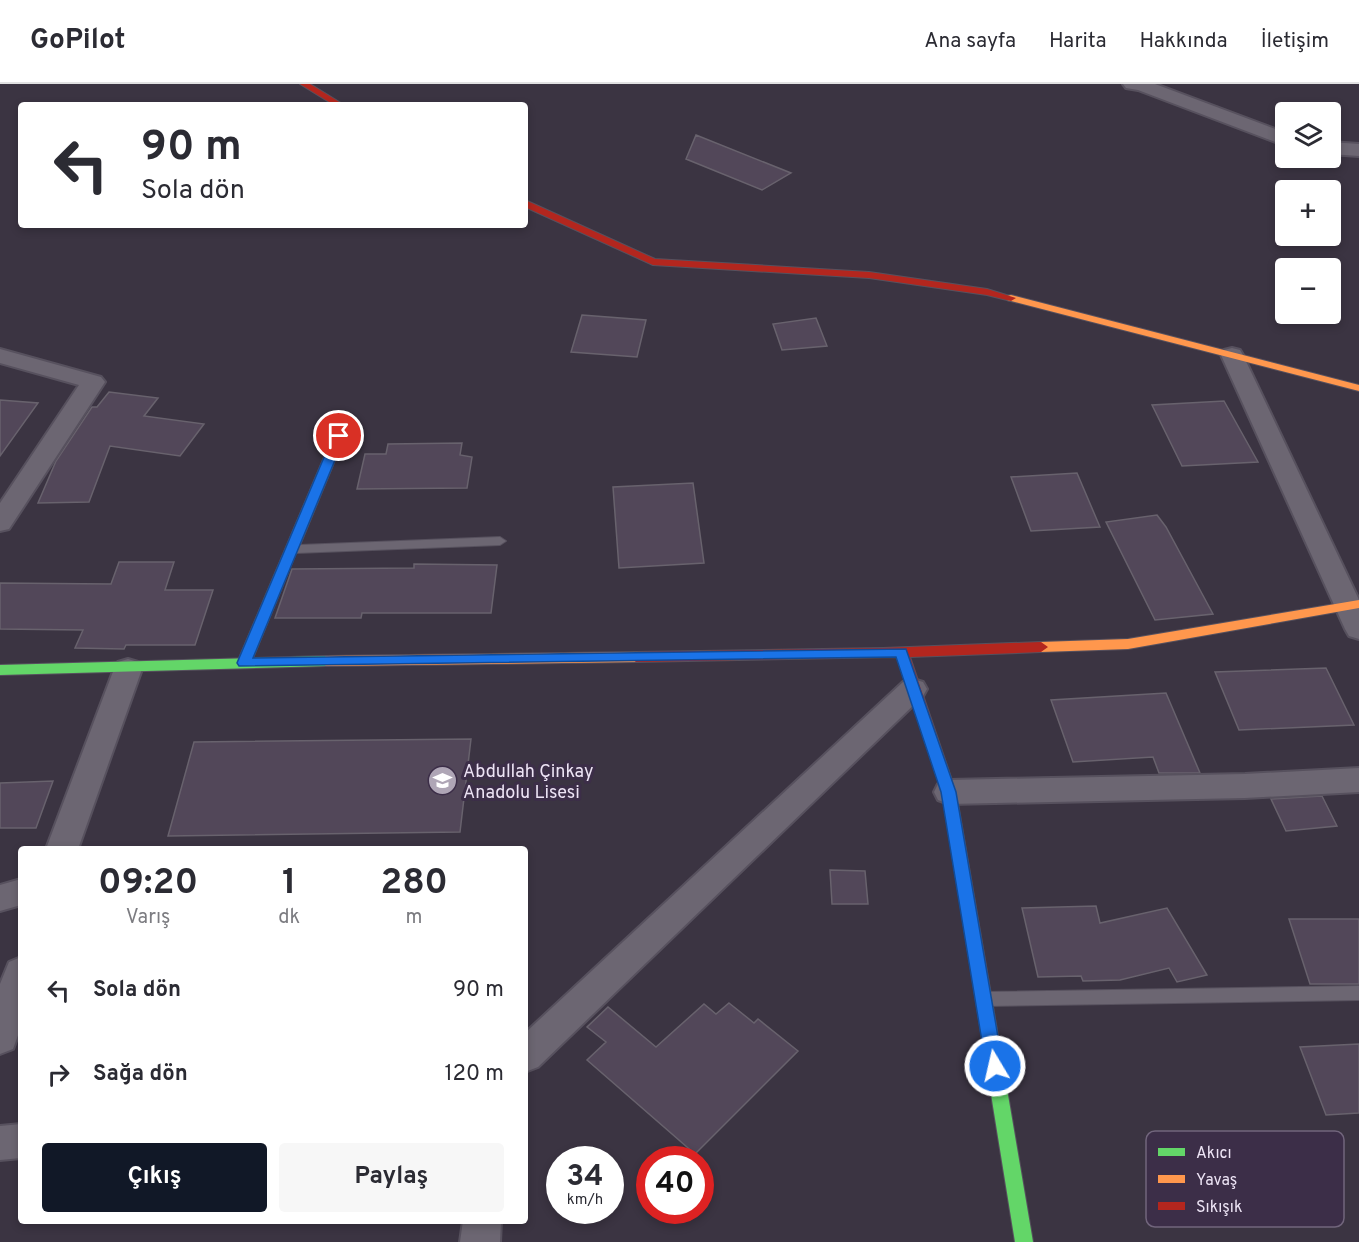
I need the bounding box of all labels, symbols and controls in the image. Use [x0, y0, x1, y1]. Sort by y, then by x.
text: GoPilot [30, 23, 125, 59]
text: Ana sayfa [924, 28, 1016, 55]
text: Harita [1049, 28, 1107, 55]
text: Hakkında [1140, 28, 1228, 55]
text: İletişim [1261, 28, 1329, 55]
map controls [1275, 102, 1341, 324]
button: layers [1275, 102, 1341, 168]
text: 90 m [141, 122, 242, 175]
icon: left [42, 126, 120, 204]
text: Sola dön [141, 174, 245, 208]
button: + [1275, 180, 1341, 246]
button: − [1275, 258, 1341, 324]
pin [313, 410, 364, 461]
icon: arrive [322, 419, 355, 452]
place label: Abdullah Çinkay Anadolu Lisesi [463, 761, 594, 805]
school or university icon: Abdullah Çinkay Anadolu Lisesi [426, 765, 458, 797]
text: 09:20 [98, 861, 198, 907]
text: 1 [282, 861, 296, 907]
text: 280 [380, 861, 448, 907]
text: Varış [126, 905, 170, 931]
text: dk [278, 905, 300, 931]
text: m [406, 905, 423, 931]
icon: left [42, 974, 75, 1007]
text: Sola dön [93, 977, 181, 1004]
text: 90 m [453, 977, 504, 1004]
position arrow [963, 1034, 1027, 1098]
icon: right [42, 1058, 75, 1091]
text: Sağa dön [93, 1061, 188, 1088]
text: 120 m [444, 1061, 504, 1088]
legend [1146, 1131, 1344, 1227]
button: Çıkış [42, 1143, 267, 1212]
button: Paylaş [279, 1143, 504, 1212]
text: Akıcı [1196, 1144, 1232, 1164]
speed limit sign: 40 [636, 1146, 714, 1224]
text: 34 [566, 1159, 604, 1196]
text: Yavaş [1196, 1171, 1237, 1191]
text: km/h [567, 1191, 603, 1210]
text: Sıkışık [1196, 1198, 1242, 1218]

